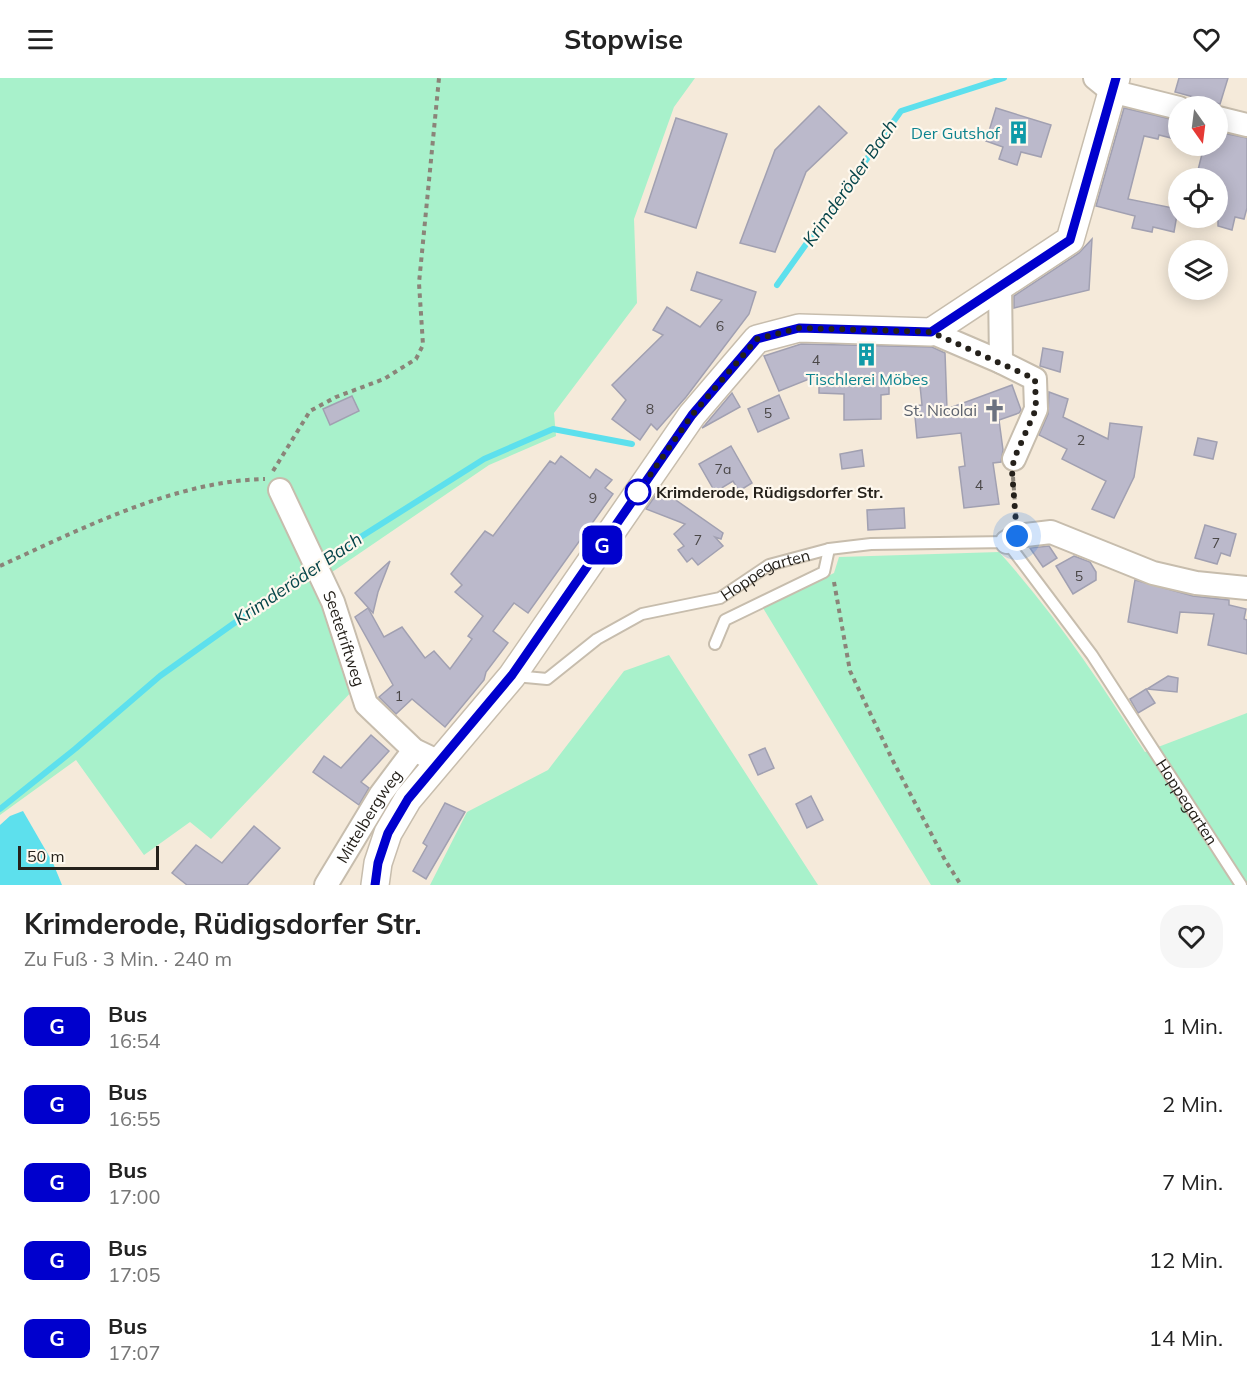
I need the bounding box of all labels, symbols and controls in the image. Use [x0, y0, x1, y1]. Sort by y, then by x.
text: Stopwise [564, 22, 683, 56]
icon: menu [24, 23, 57, 56]
icon: heart [1190, 23, 1223, 56]
north arrow [1168, 96, 1228, 156]
map controls [1168, 96, 1228, 300]
water label: Krimderöder Bach [797, 115, 902, 251]
building icon: Der Gutshof [1005, 120, 1031, 146]
place label: Der Gutshof [911, 123, 1001, 143]
button: locate [1168, 168, 1228, 228]
button: layers [1168, 240, 1228, 300]
house number: 6 [716, 317, 724, 335]
building icon: Tischlerei Möbes [854, 341, 880, 367]
house number: 4 [812, 351, 821, 369]
place label: Tischlerei Möbes [806, 369, 928, 389]
church icon: St. Nicolai [982, 397, 1008, 423]
house number: 8 [646, 400, 654, 418]
place label: St. Nicolai [904, 400, 977, 420]
house number: 5 [764, 404, 772, 422]
house number: 2 [1077, 431, 1085, 449]
house number: 7a [715, 460, 731, 478]
house number: 4 [975, 476, 984, 494]
marker: Krimderode, Rüdigsdorfer Str. [625, 479, 651, 505]
place label: Krimderode, Rüdigsdorfer Str. [656, 482, 883, 502]
house number: 9 [589, 489, 597, 507]
your location [1002, 521, 1032, 551]
line badge: G [582, 526, 622, 564]
water label: Krimderöder Bach [229, 527, 366, 630]
house number: 7 [694, 531, 702, 549]
text: G [594, 532, 610, 558]
house number: 7 [1212, 534, 1220, 552]
street label: Hoppegarten [716, 545, 812, 605]
house number: 5 [1075, 567, 1083, 585]
street label: Seetetriftweg [319, 587, 370, 689]
house number: 1 [395, 687, 403, 705]
street label: Hoppegarten [1152, 755, 1222, 849]
street label: Mittelbergweg [332, 766, 406, 867]
scale bar [18, 843, 159, 870]
text: 50 m [27, 846, 64, 866]
button: heart [1160, 905, 1223, 968]
text: Krimderode, Rüdigsdorfer Str. [24, 906, 422, 941]
text: Zu Fuß · 3 Min. · 240 m [24, 946, 232, 971]
text: Bus [108, 1000, 147, 1028]
text: 1 Min. [1162, 1012, 1223, 1040]
text: G [49, 1013, 65, 1039]
text: 16:54 [108, 1028, 161, 1053]
text: Bus [108, 1078, 147, 1106]
text: 2 Min. [1162, 1090, 1223, 1118]
text: G [49, 1091, 65, 1117]
text: 16:55 [108, 1106, 161, 1131]
text: Bus [108, 1156, 147, 1184]
text: 7 Min. [1162, 1168, 1223, 1196]
text: G [49, 1169, 65, 1195]
text: 17:00 [108, 1184, 161, 1209]
text: Bus [108, 1234, 147, 1262]
text: 12 Min. [1149, 1246, 1223, 1274]
text: G [49, 1247, 65, 1273]
text: 17:05 [108, 1262, 161, 1287]
text: Bus [108, 1312, 147, 1340]
text: 14 Min. [1149, 1324, 1223, 1352]
text: G [49, 1325, 65, 1351]
text: 17:07 [108, 1340, 161, 1365]

